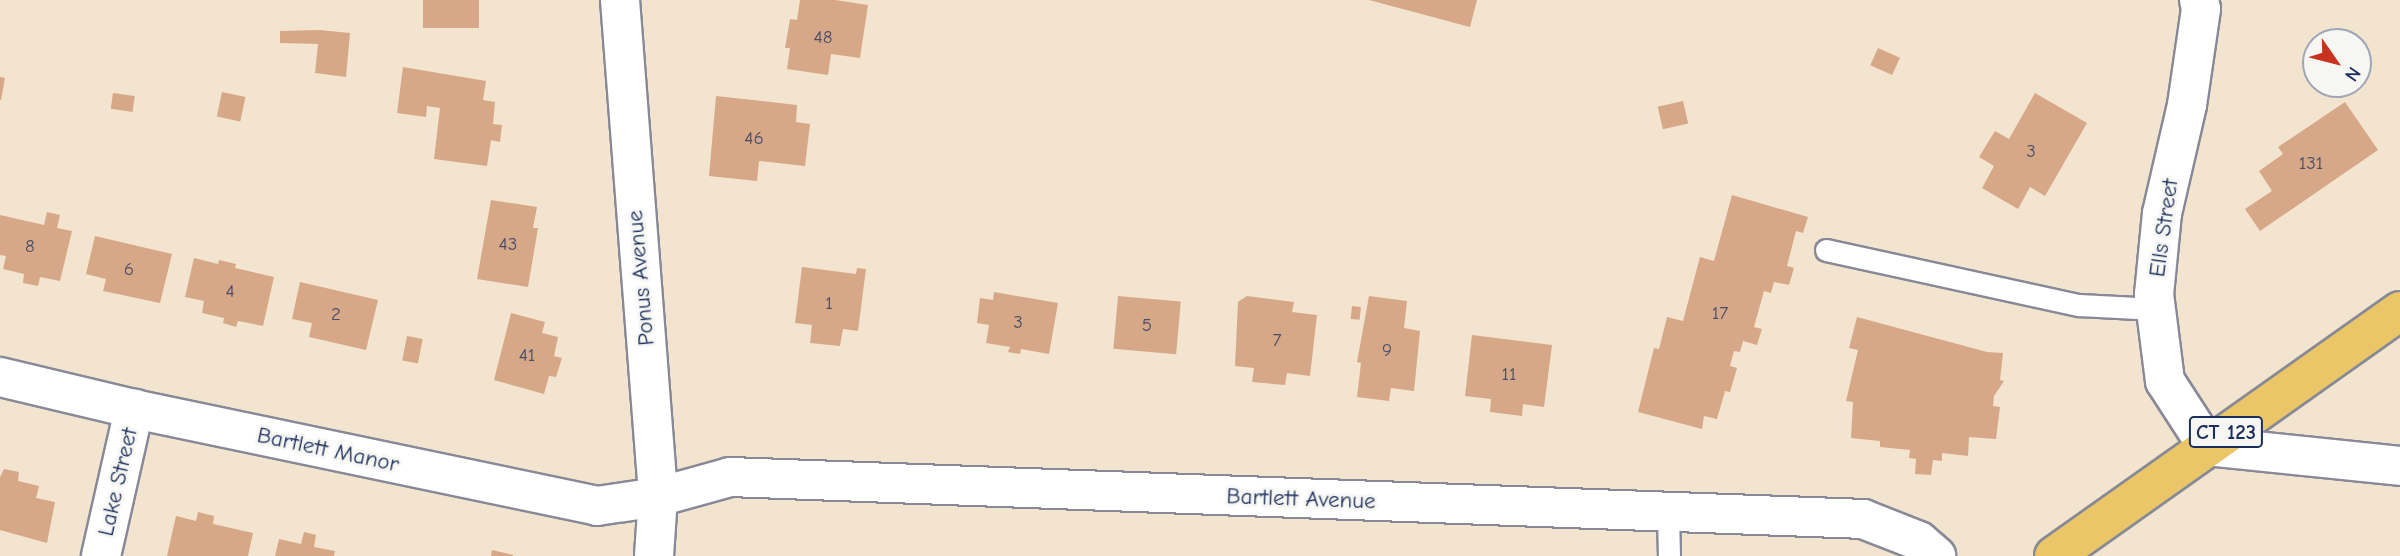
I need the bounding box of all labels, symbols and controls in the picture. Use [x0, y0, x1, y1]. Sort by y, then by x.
house number: 48 [814, 27, 832, 49]
north arrow [2302, 28, 2372, 98]
text: N [2340, 63, 2365, 85]
house number: 46 [744, 128, 764, 150]
house number: 3 [2026, 141, 2036, 163]
house number: 131 [2299, 153, 2323, 175]
street label: Ells Street [2143, 177, 2185, 279]
street label: Ponus Avenue [621, 209, 661, 347]
house number: 43 [499, 234, 517, 256]
house number: 8 [25, 236, 35, 258]
house number: 6 [124, 259, 134, 281]
house number: 4 [225, 281, 235, 303]
house number: 1 [825, 293, 833, 315]
house number: 17 [1712, 303, 1728, 325]
house number: 2 [331, 304, 341, 326]
house number: 3 [1013, 312, 1023, 334]
house number: 5 [1142, 315, 1152, 337]
house number: 7 [1273, 330, 1281, 352]
house number: 9 [1382, 340, 1392, 362]
house number: 41 [519, 345, 535, 367]
house number: 11 [1501, 364, 1517, 386]
road number: CT 123 [2188, 414, 2264, 450]
street label: Bartlett Manor [255, 421, 401, 479]
street label: Lake Street [92, 425, 144, 539]
street label: Bartlett Avenue [1226, 483, 1376, 515]

